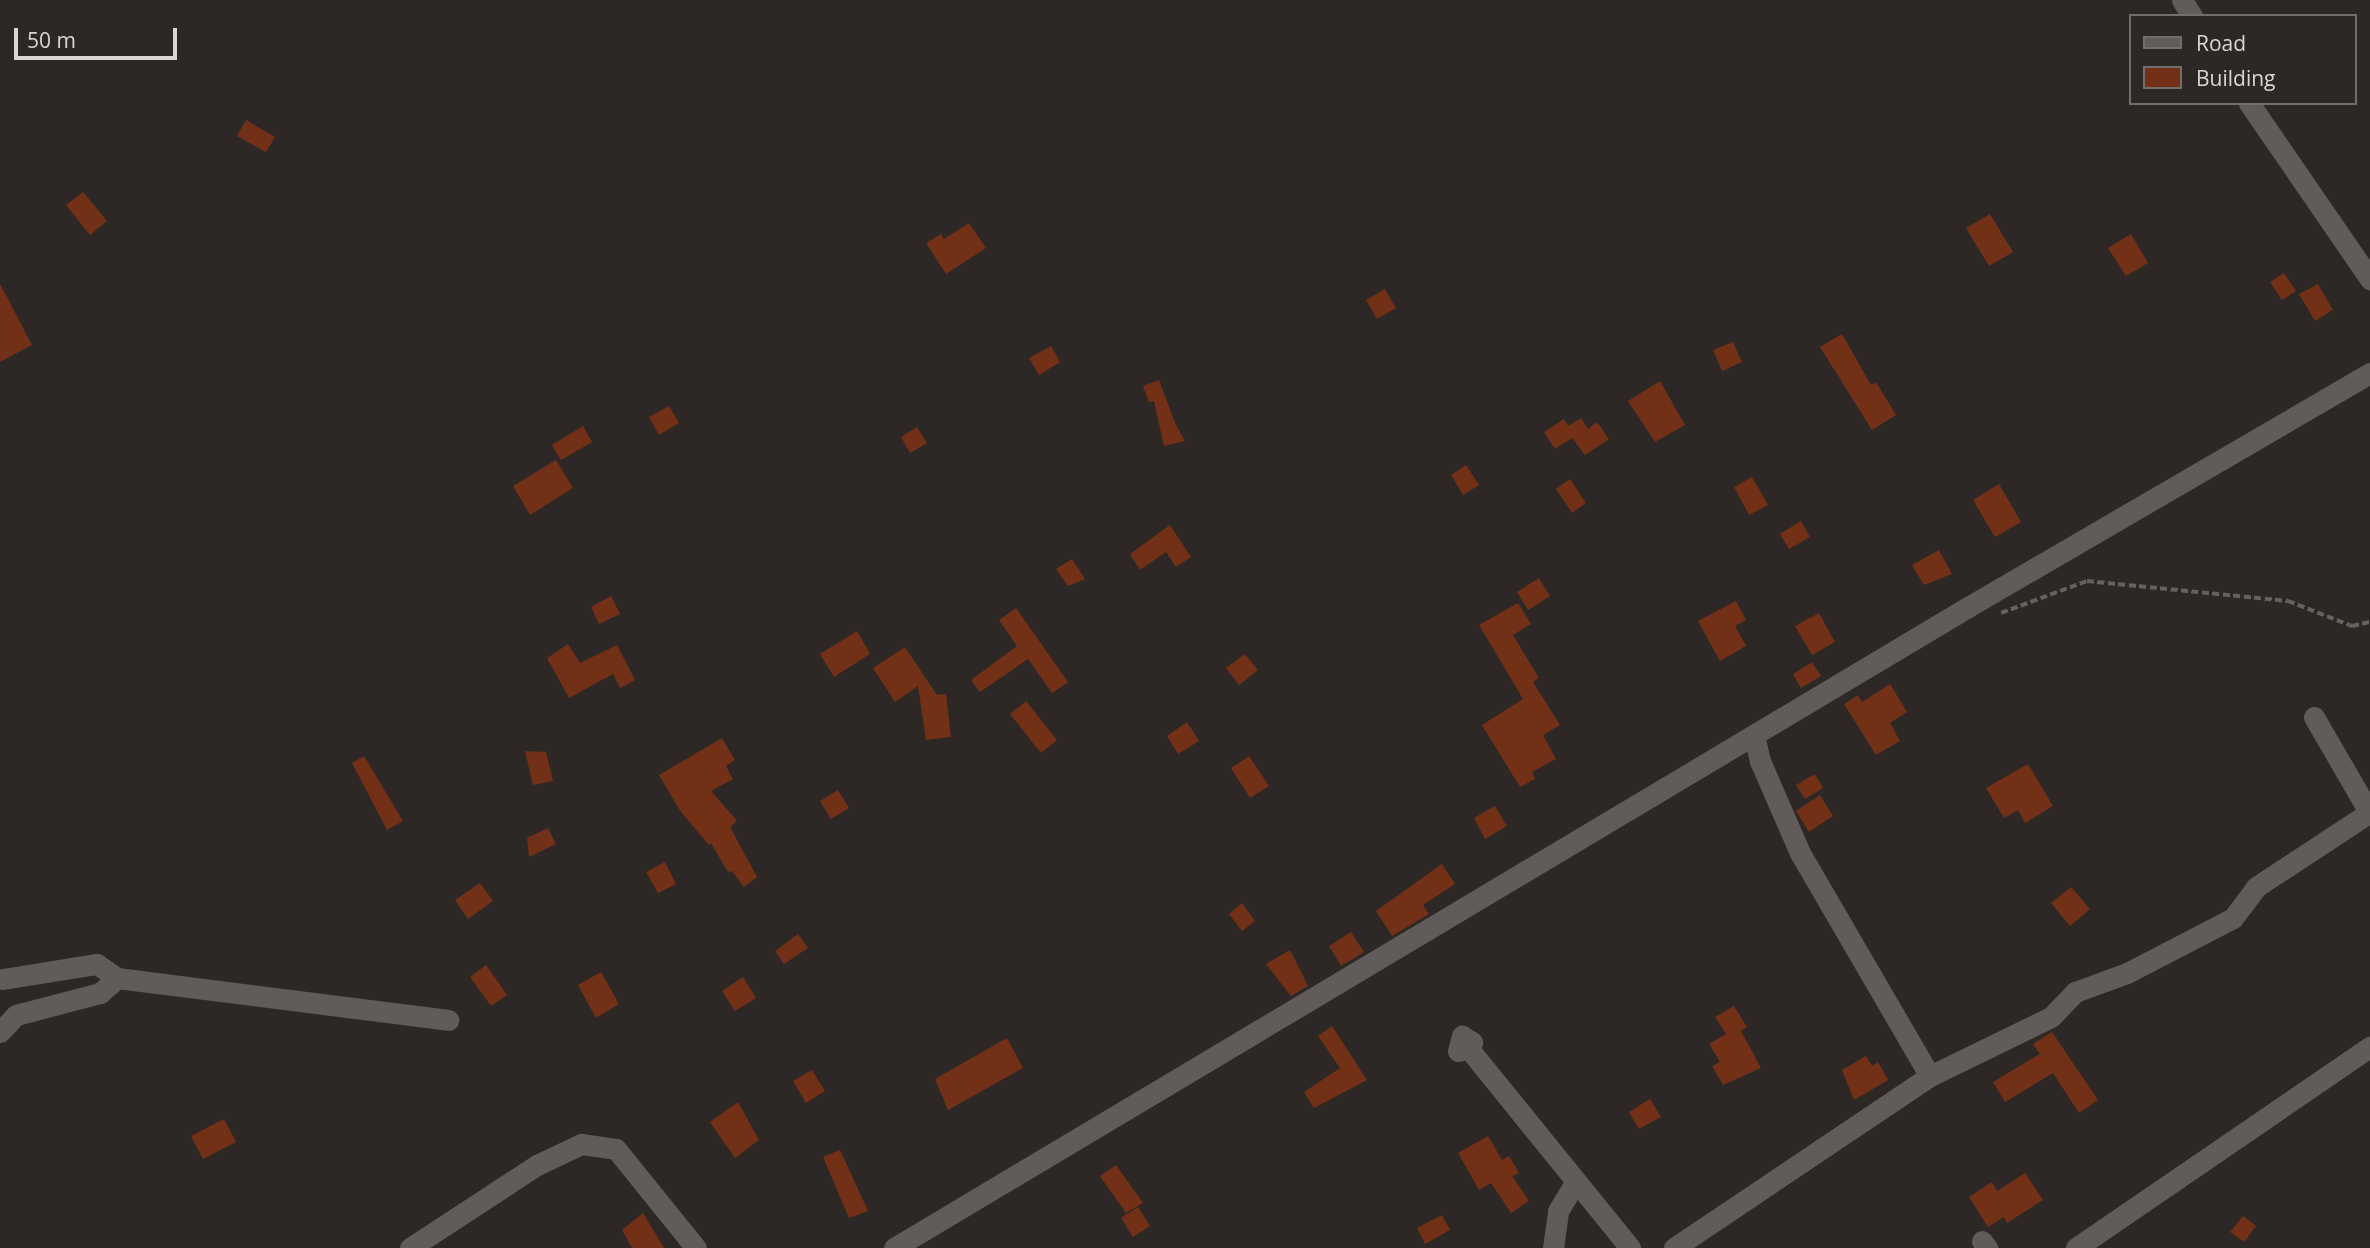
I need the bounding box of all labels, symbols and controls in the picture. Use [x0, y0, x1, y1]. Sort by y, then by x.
scale bar [18, 14, 180, 58]
legend [2128, 14, 2356, 105]
text: 50 m [27, 26, 76, 54]
text: Road [2196, 29, 2246, 57]
text: Building [2196, 64, 2275, 92]

